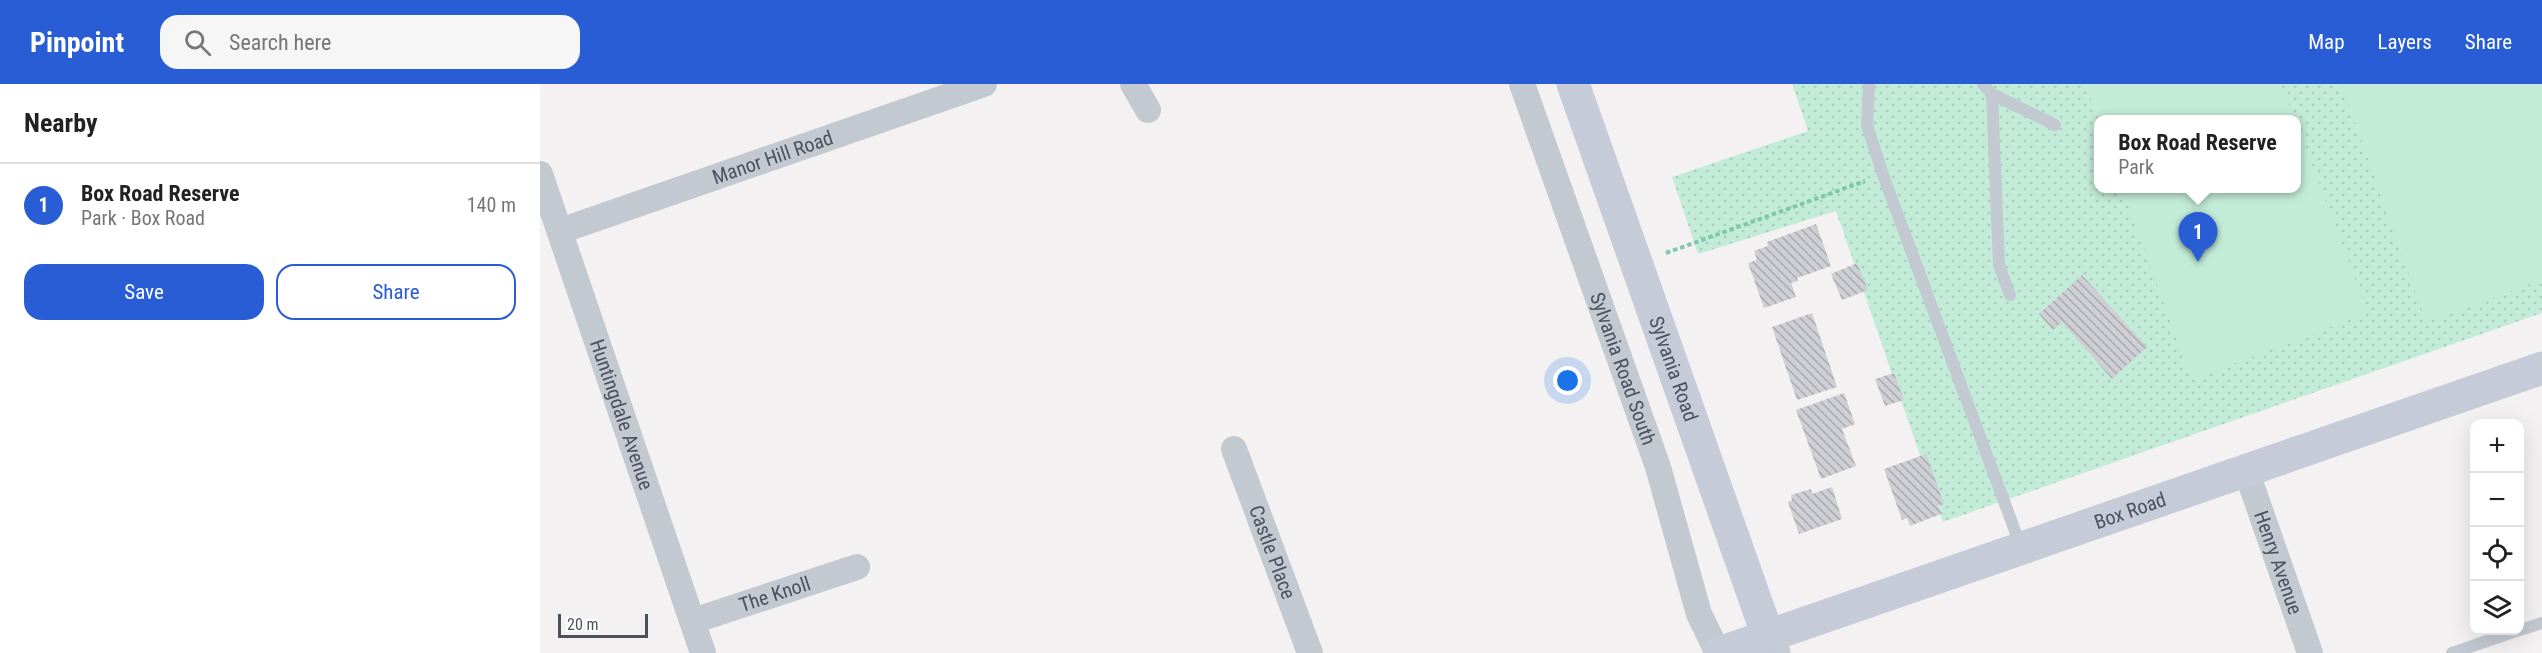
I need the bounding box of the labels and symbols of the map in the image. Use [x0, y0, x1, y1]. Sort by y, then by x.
street label: Manor Hill Road [709, 125, 836, 189]
pin: 1 [2178, 212, 2218, 262]
street label: Sylvania Road South [1585, 289, 1661, 448]
street label: Sylvania Road [1644, 313, 1703, 425]
street label: Huntingdale Avenue [585, 336, 659, 493]
your location [1553, 366, 1582, 395]
street label: Box Road [2091, 487, 2169, 534]
street label: Castle Place [1244, 502, 1301, 602]
street label: Henry Avenue [2249, 507, 2308, 618]
street label: The Knoll [736, 571, 813, 617]
scale bar [558, 611, 648, 638]

